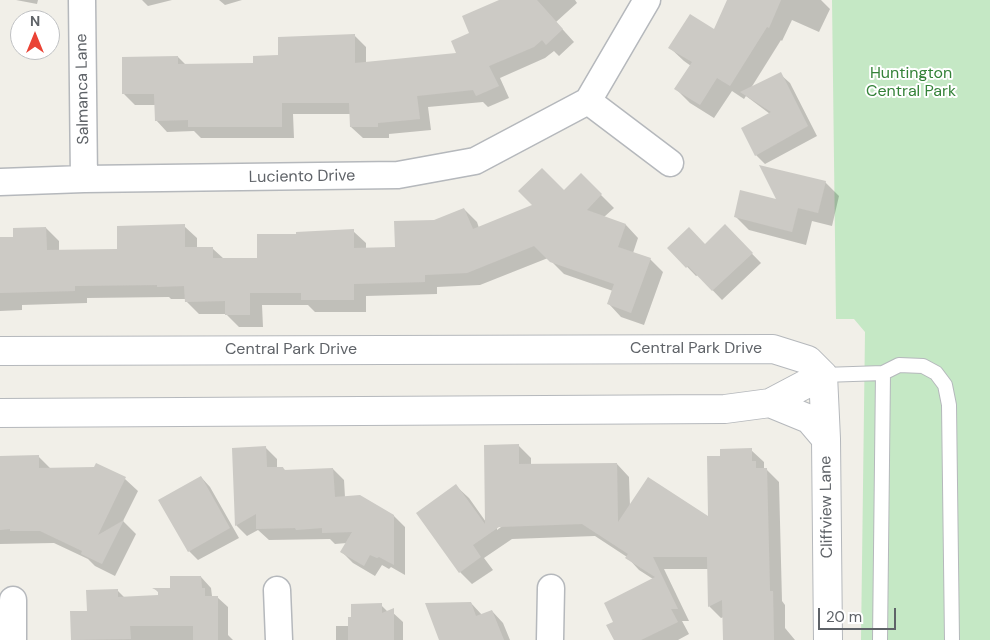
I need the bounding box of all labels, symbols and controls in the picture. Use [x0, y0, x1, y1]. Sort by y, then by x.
north arrow [10, 10, 60, 60]
text: N [30, 12, 40, 30]
street label: Salmanca Lane [72, 33, 94, 145]
park label: Huntington Central Park [866, 64, 956, 102]
street label: Luciento Drive [249, 166, 355, 188]
street label: Central Park Drive [630, 339, 762, 359]
street label: Central Park Drive [225, 340, 357, 360]
street label: Cliffview Lane [817, 456, 837, 558]
scale bar [820, 598, 898, 630]
text: 20 m [826, 607, 862, 627]

